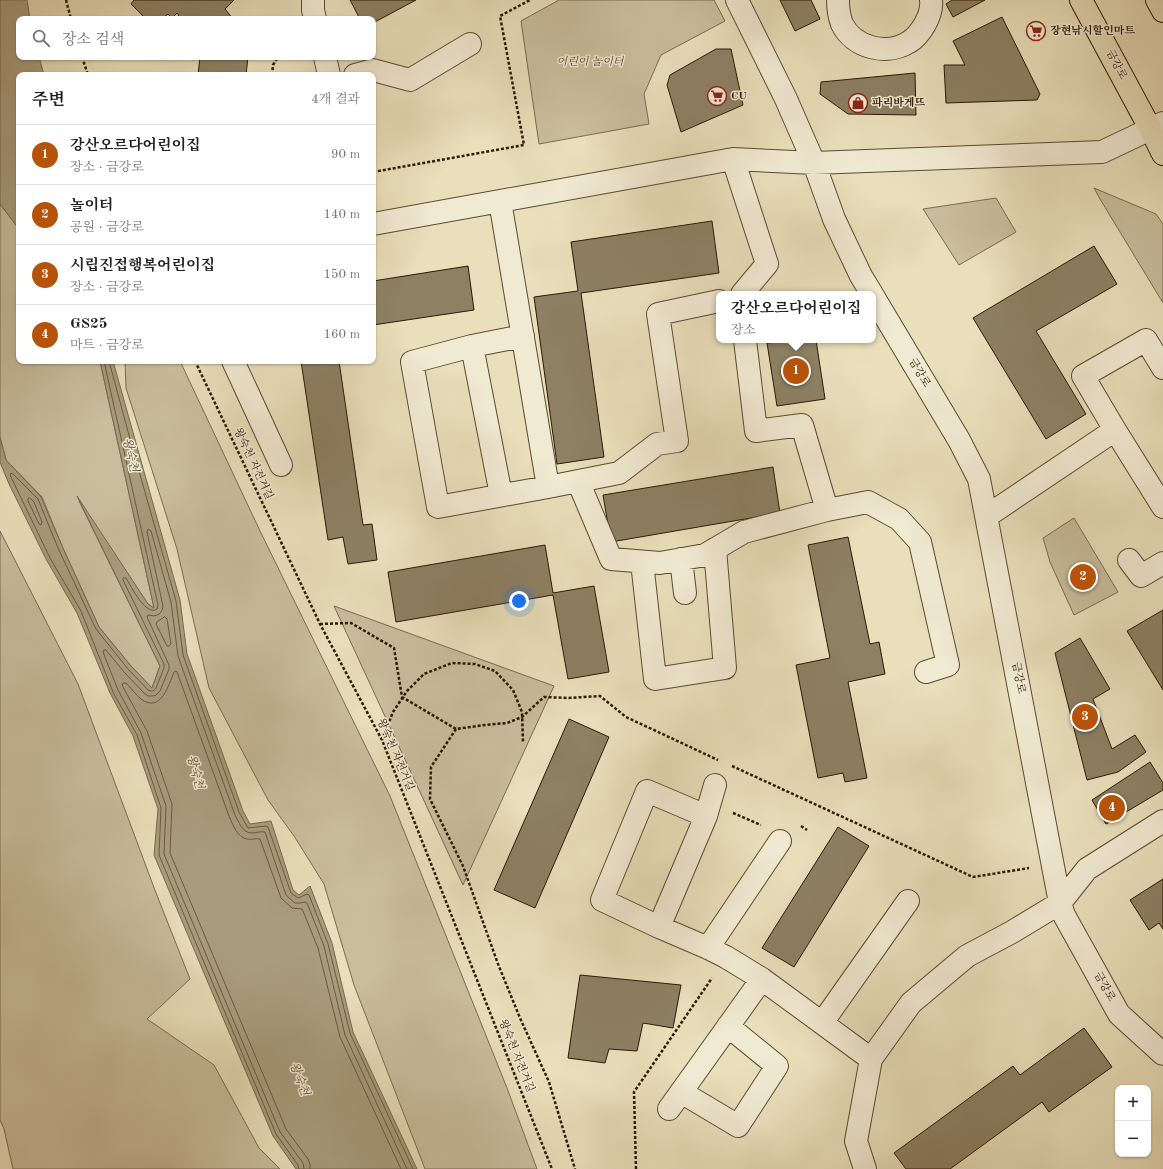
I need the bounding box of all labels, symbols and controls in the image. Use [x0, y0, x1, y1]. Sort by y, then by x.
search box [16, 16, 376, 60]
supermarket icon: 장현낚시할인마트 [1025, 20, 1047, 42]
place label: 장현낚시할인마트 [1050, 24, 1135, 37]
icon: search [30, 27, 52, 49]
text: 장소 검색 [62, 33, 124, 48]
street label: 금강로 [1104, 48, 1129, 82]
park label: 어린이 놀이터 [557, 55, 625, 68]
supermarket icon: CU [706, 85, 728, 107]
place label: CU [731, 91, 747, 102]
text: 주변 [32, 92, 65, 109]
shop icon: 파리바게뜨 [847, 92, 869, 114]
text: 4개 결과 [311, 93, 360, 106]
place label: 파리바게뜨 [871, 96, 926, 109]
text: 강산오르다어린이집 [70, 139, 200, 154]
text: 1 [41, 148, 49, 161]
text: 90 m [331, 148, 360, 161]
text: 장소 · 금강로 [70, 161, 144, 174]
text: 놀이터 [70, 199, 113, 214]
text: 2 [41, 208, 49, 221]
text: 140 m [323, 208, 360, 221]
text: 공원 · 금강로 [70, 221, 144, 234]
text: 시립진접행복어린이집 [70, 259, 215, 274]
text: 3 [41, 268, 49, 281]
text: 150 m [323, 268, 360, 281]
text: 장소 · 금강로 [70, 281, 144, 294]
popup [716, 291, 876, 343]
text: 강산오르다어린이집 [731, 302, 861, 317]
text: GS25 [70, 317, 108, 332]
text: 장소 [731, 324, 756, 337]
text: 4 [41, 328, 49, 341]
text: 160 m [323, 328, 360, 341]
text: 마트 · 금강로 [70, 339, 144, 352]
pin: 1 [783, 356, 809, 386]
street label: 금강로 [906, 356, 933, 390]
street label: 왕숙천 자전거길 [232, 426, 276, 501]
water label: 왕숙천 [120, 436, 142, 475]
pin: 2 [1070, 562, 1096, 592]
your location [509, 591, 529, 611]
street label: 금강로 [1010, 661, 1027, 695]
pin: 3 [1072, 702, 1098, 732]
street label: 왕숙천 자전거길 [375, 716, 417, 793]
water label: 왕숙천 [185, 753, 208, 792]
pin: 4 [1099, 793, 1125, 823]
street label: 금강로 [1091, 970, 1118, 1004]
street label: 왕숙천 자전거길 [496, 1017, 537, 1094]
water label: 왕숙천 [287, 1060, 313, 1099]
map controls [1115, 1085, 1151, 1157]
button: + [1115, 1085, 1151, 1121]
button: − [1115, 1121, 1151, 1157]

